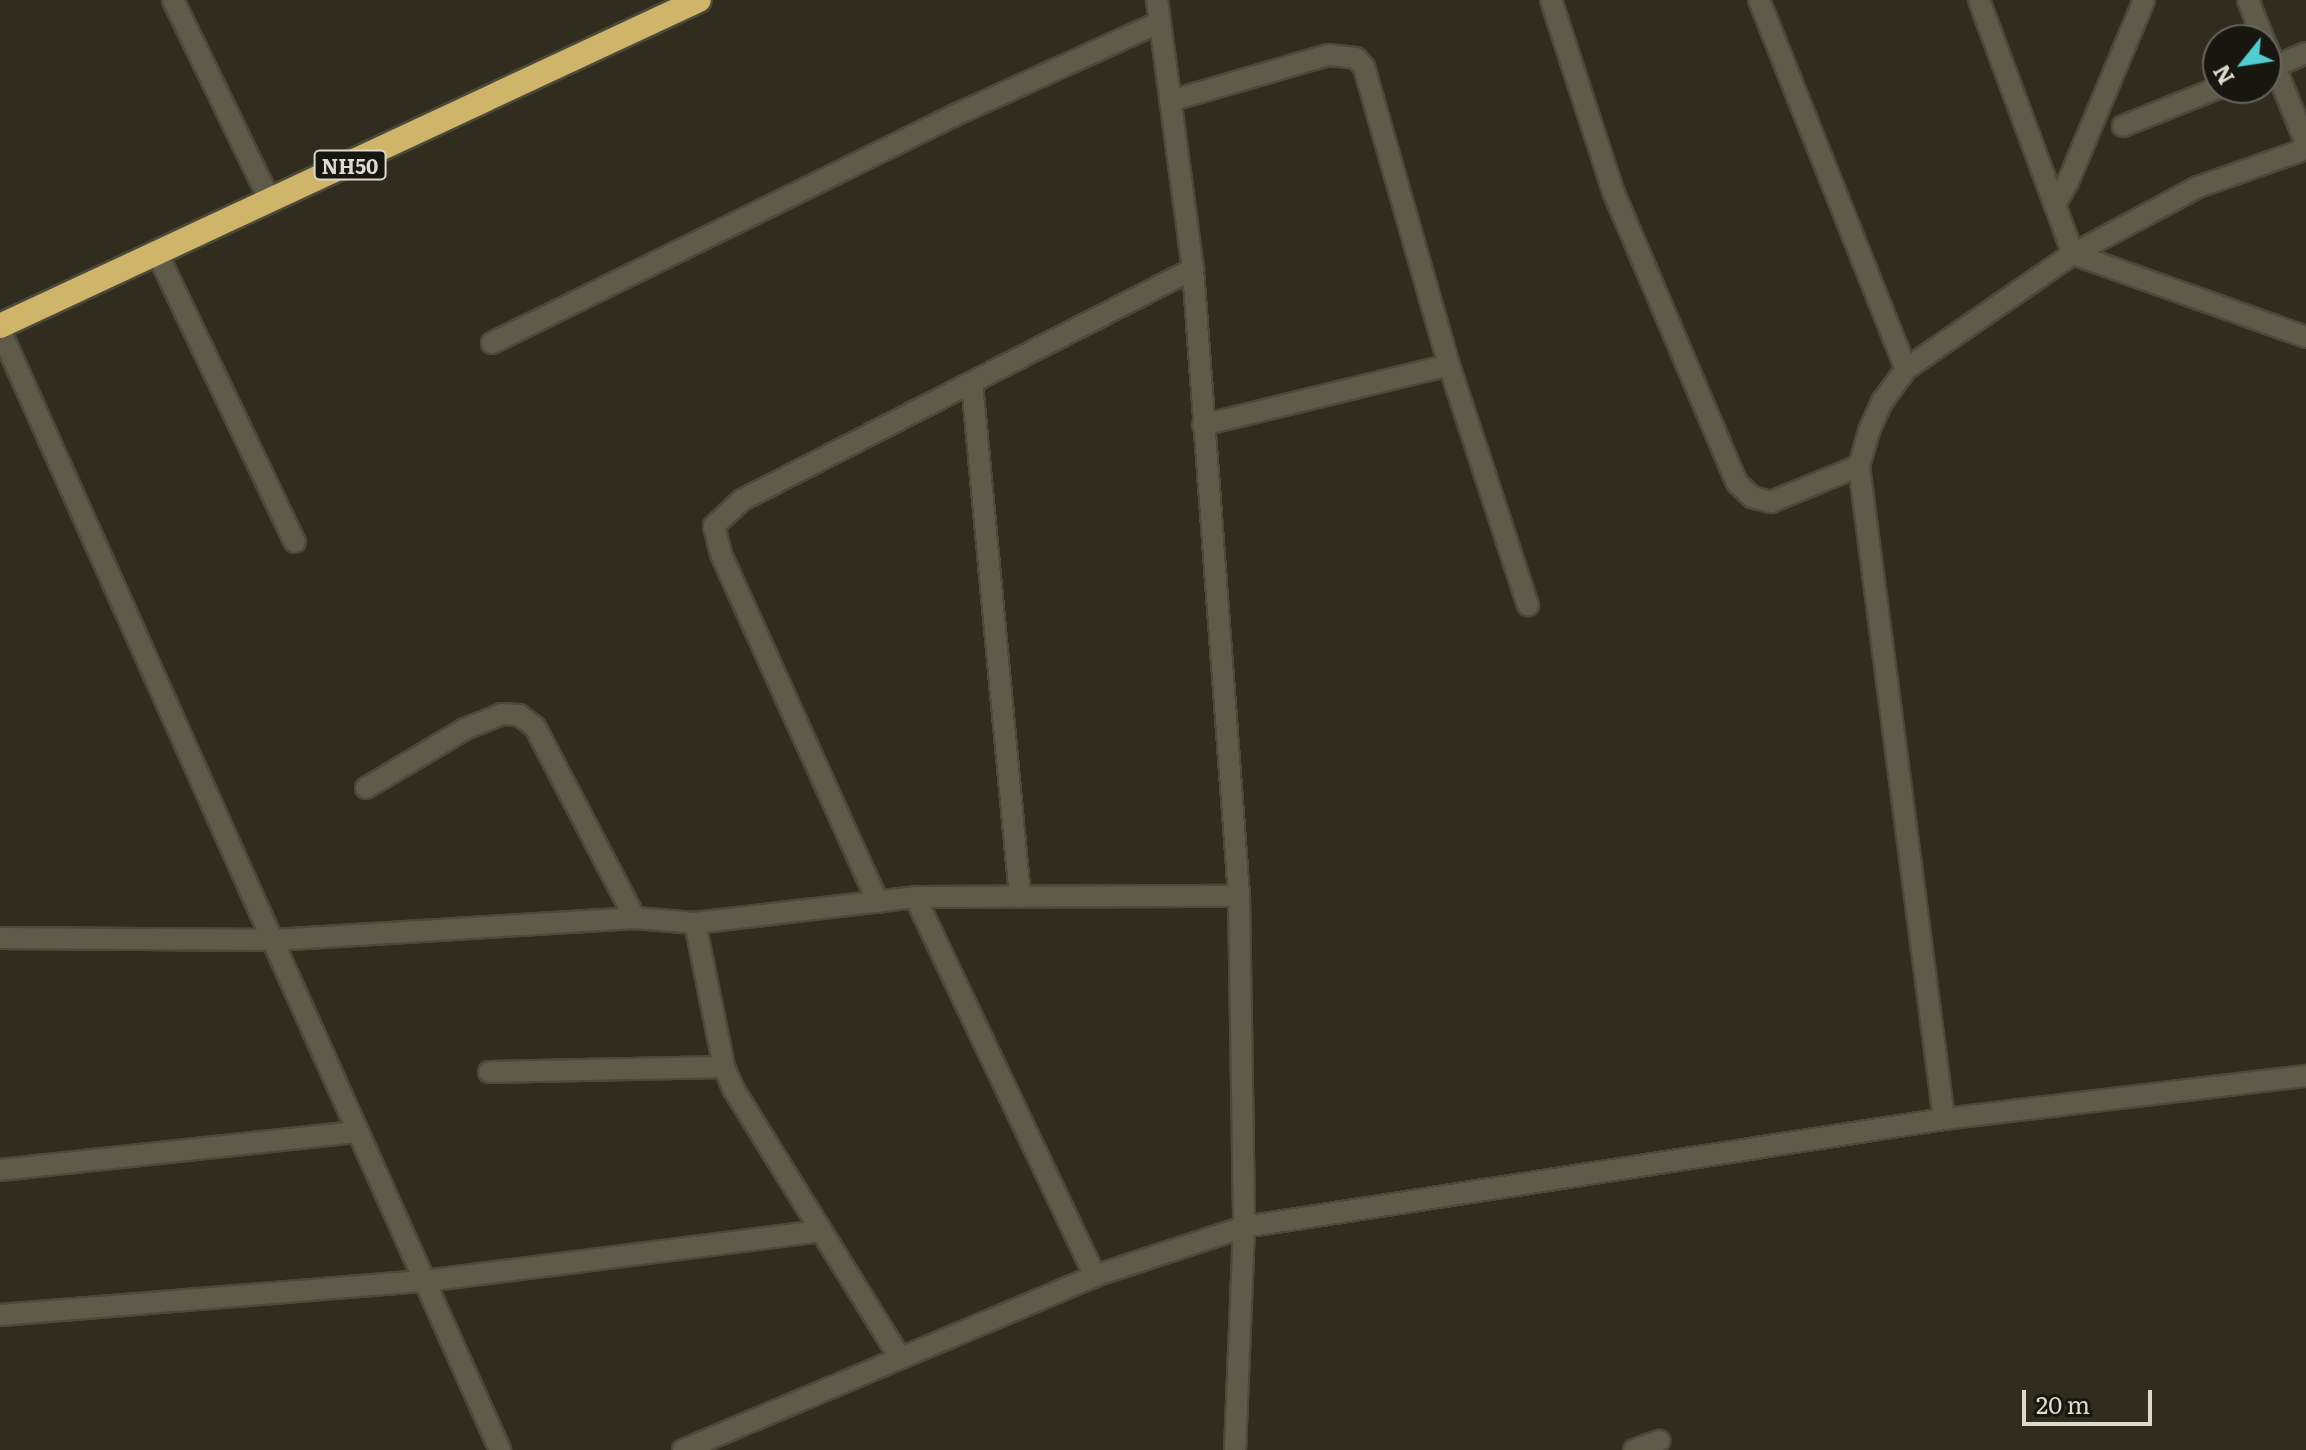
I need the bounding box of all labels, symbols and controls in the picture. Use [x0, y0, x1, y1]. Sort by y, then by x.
north arrow [2202, 24, 2282, 104]
text: N [2204, 59, 2241, 91]
road number: NH50 [312, 149, 388, 181]
scale bar [2026, 1374, 2156, 1424]
text: 20 m [2036, 1386, 2090, 1421]

